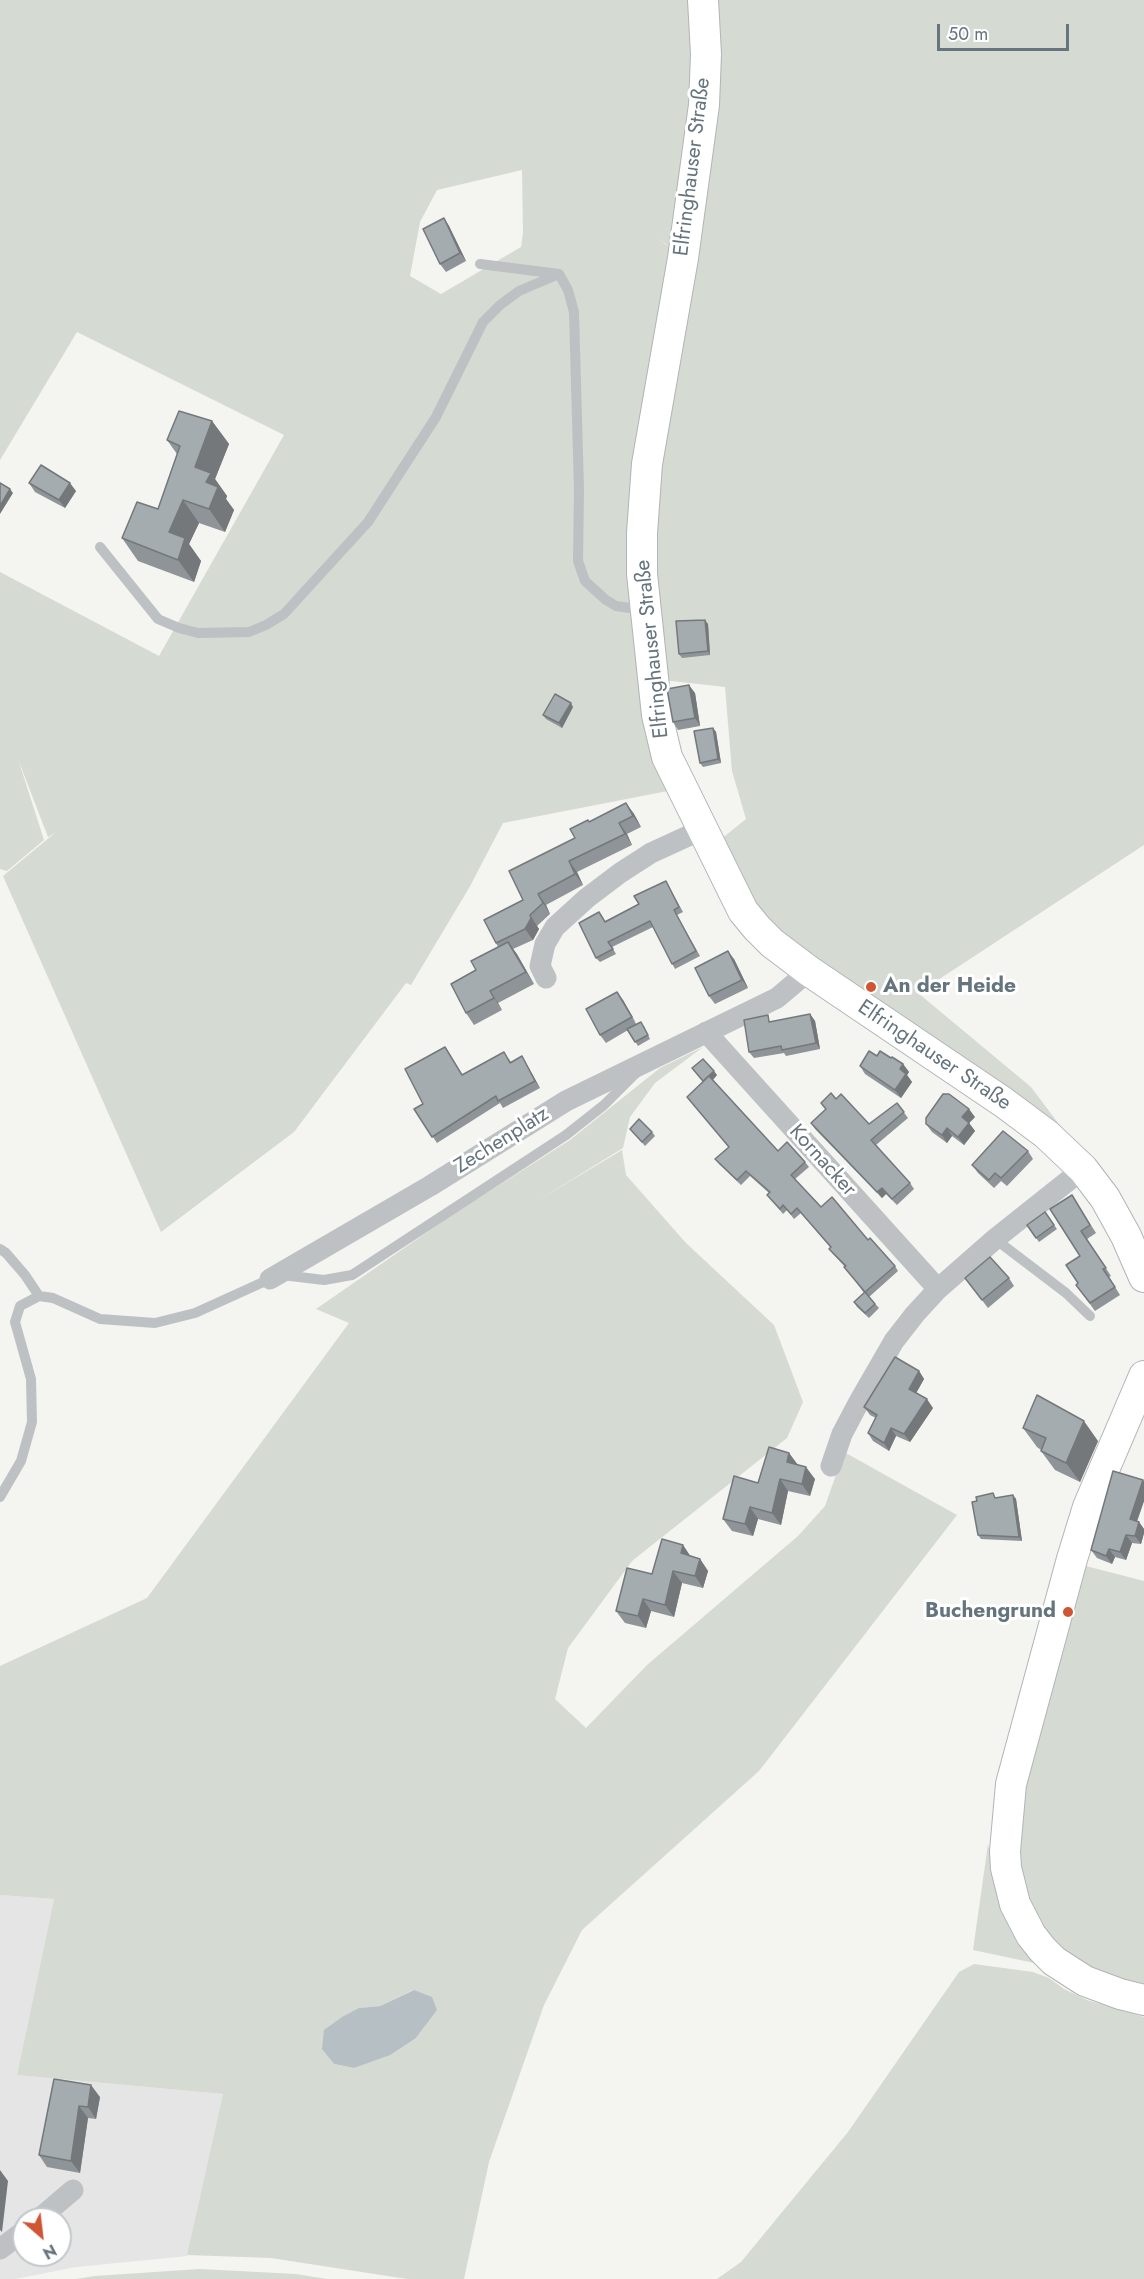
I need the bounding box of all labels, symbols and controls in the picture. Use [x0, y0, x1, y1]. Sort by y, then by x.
scale bar [940, 12, 1072, 50]
text: 50 m [948, 21, 988, 47]
street label: Elfringhauser Straße [670, 76, 716, 258]
street label: Elfringhauser Straße [631, 558, 675, 740]
place label: An der Heide [883, 974, 1016, 1000]
marker: An der Heide [864, 980, 878, 994]
street label: Elfringhauser Straße [853, 995, 1015, 1117]
street label: Zechenplatz [450, 1102, 554, 1180]
street label: Kornacker [783, 1120, 861, 1202]
place label: Buchengrund [925, 1599, 1056, 1625]
marker: Buchengrund [1061, 1605, 1075, 1619]
north arrow [12, 2207, 72, 2267]
text: N [39, 2238, 61, 2265]

